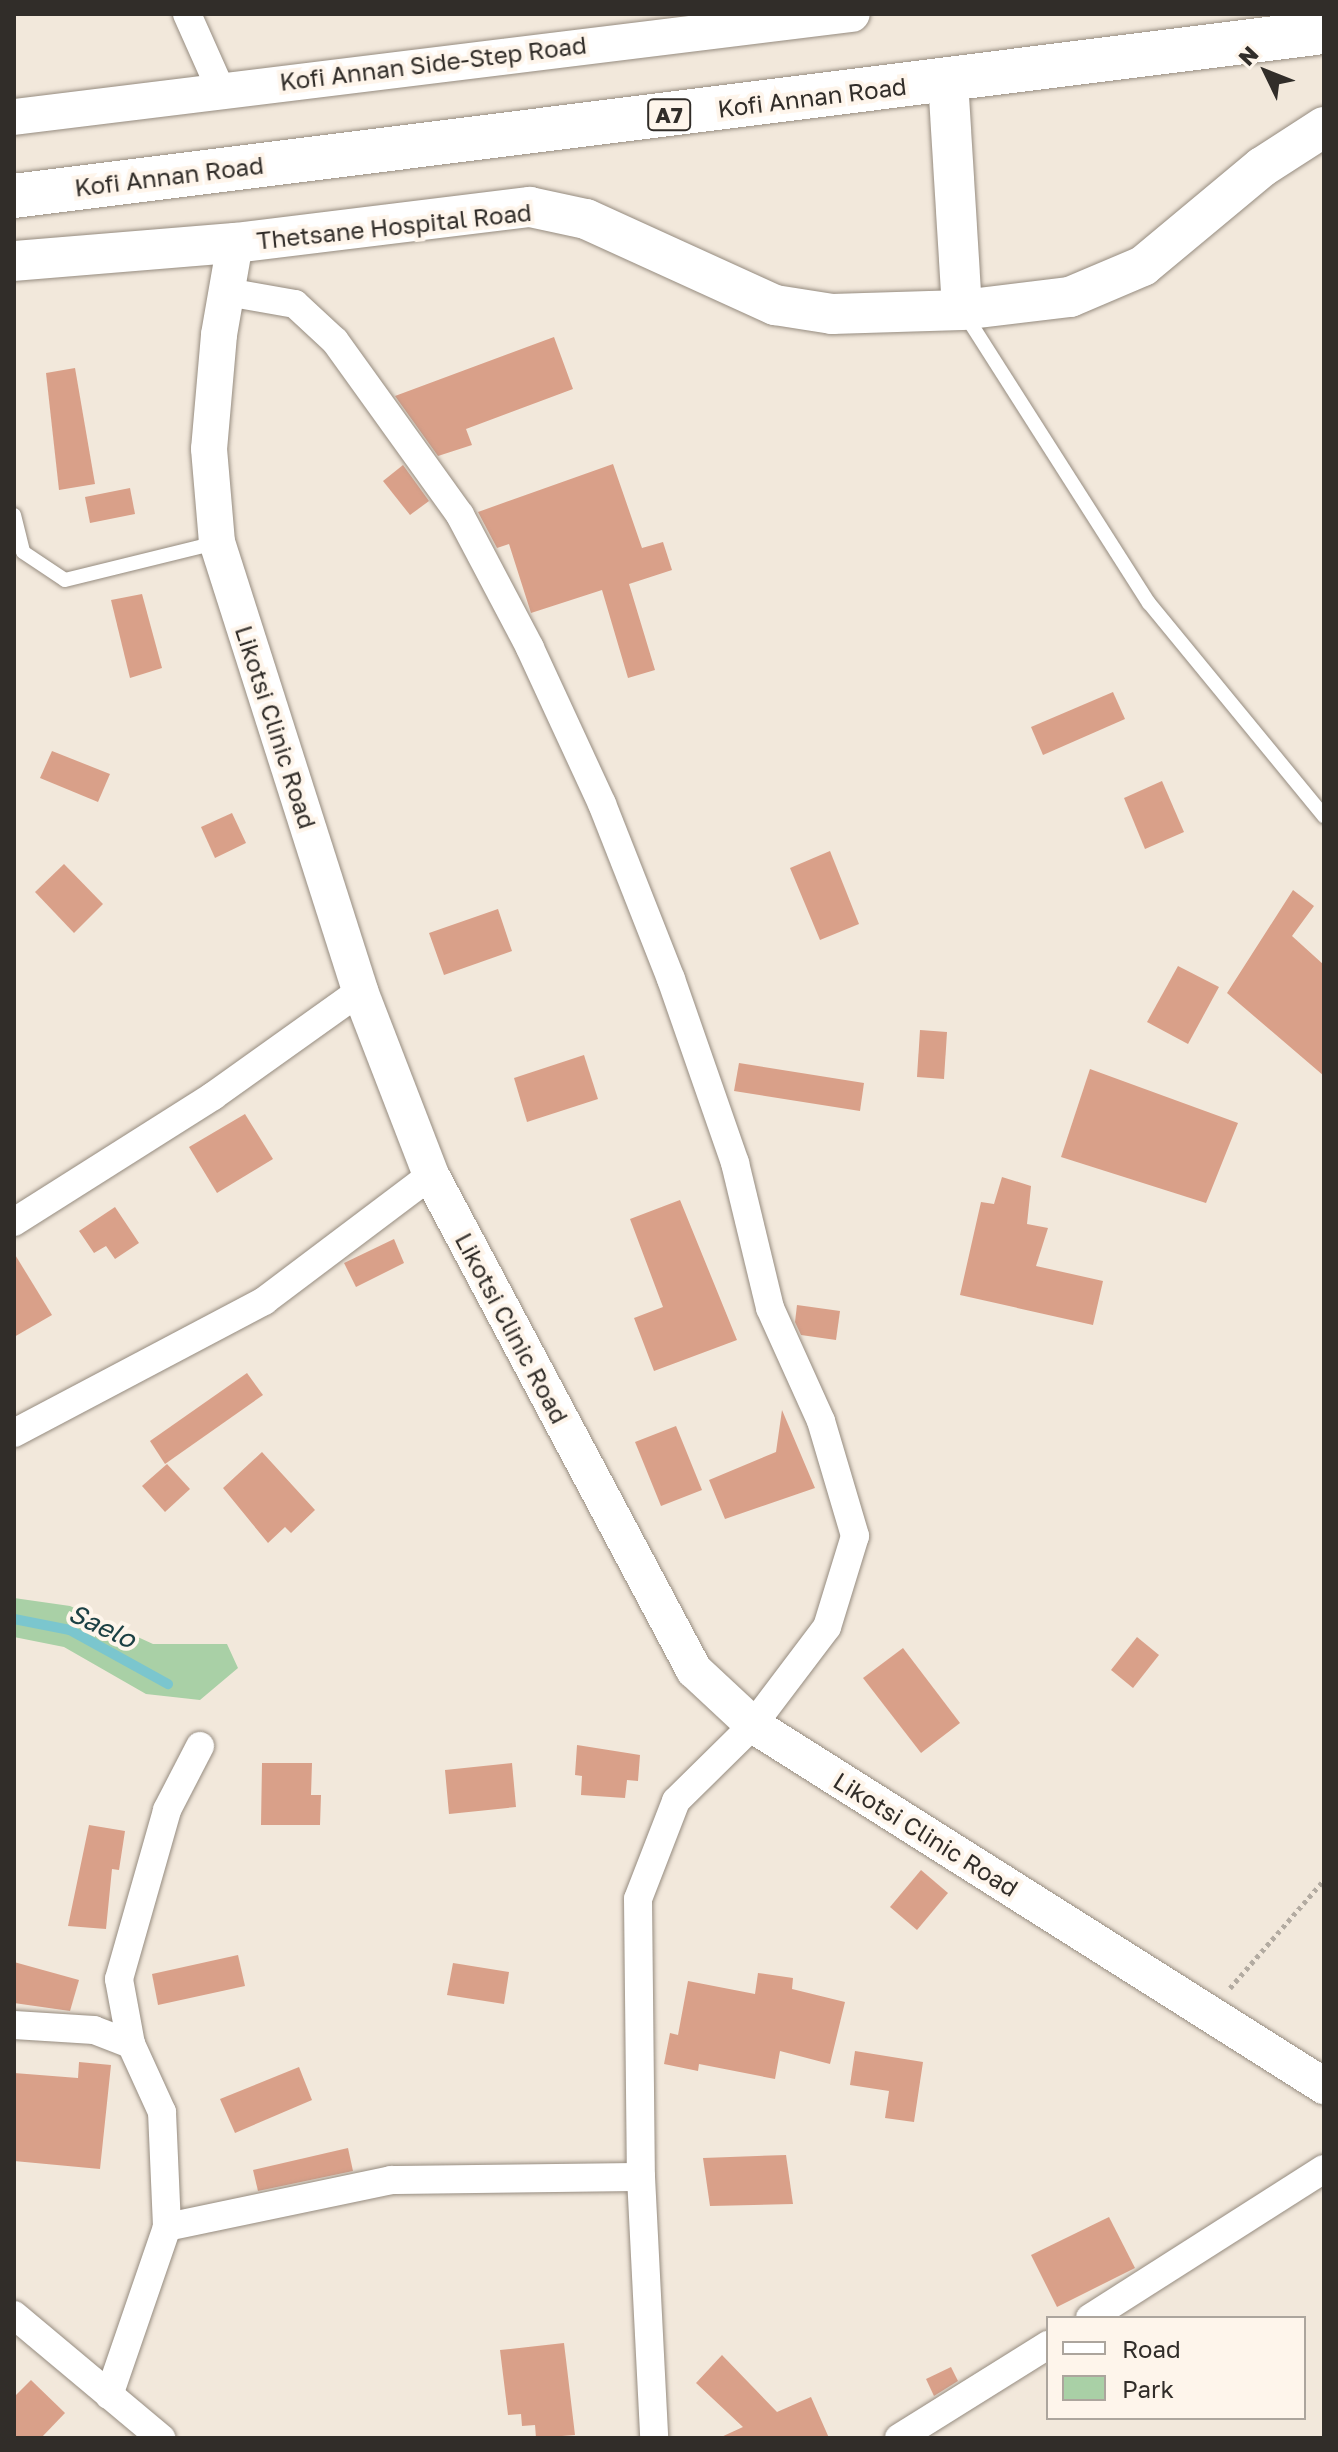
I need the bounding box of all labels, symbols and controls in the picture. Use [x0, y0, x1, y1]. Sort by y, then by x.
street label: Kofi Annan Side-Step Road [278, 30, 588, 96]
north arrow [1226, 32, 1306, 112]
text: N [1232, 40, 1264, 71]
street label: Kofi Annan Road [716, 71, 908, 123]
road number: A7 [647, 97, 691, 133]
street label: Kofi Annan Road [73, 150, 265, 202]
street label: Thetsane Hospital Road [255, 197, 533, 255]
street label: Likotsi Clinic Road [230, 622, 322, 832]
street label: Likotsi Clinic Road [450, 1228, 574, 1428]
water label: Saelo [64, 1597, 140, 1655]
street label: Likotsi Clinic Road [829, 1766, 1023, 1902]
legend [1046, 2316, 1306, 2420]
text: Road [1122, 2334, 1181, 2363]
text: Park [1122, 2374, 1174, 2403]

